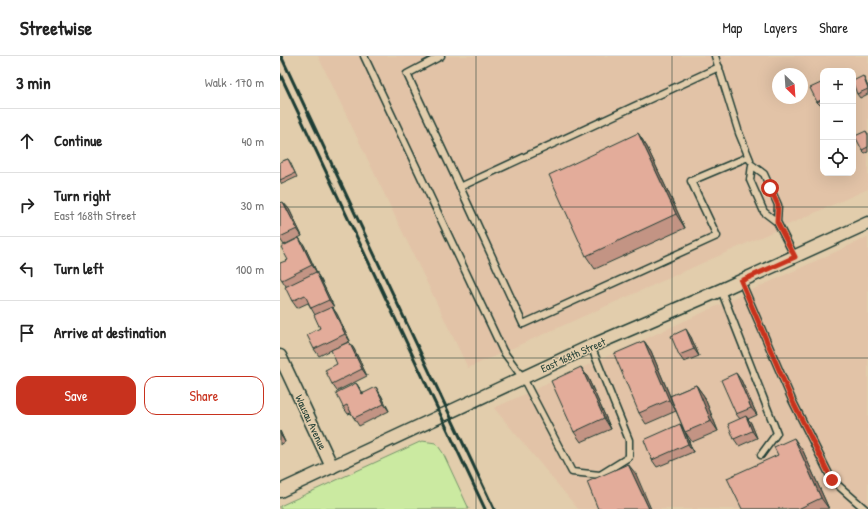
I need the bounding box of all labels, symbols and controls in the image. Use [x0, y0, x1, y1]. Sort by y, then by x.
text: Streetwise [20, 15, 92, 41]
text: Map [722, 18, 742, 37]
text: Layers [764, 18, 797, 37]
text: Share [819, 18, 848, 37]
north arrow [772, 68, 808, 104]
map controls [820, 68, 856, 176]
button: + [820, 68, 856, 104]
text: 3 min [16, 71, 51, 94]
text: Walk · 170 m [205, 73, 264, 91]
button: − [820, 104, 856, 140]
icon: ahead [16, 130, 38, 152]
text: Continue [54, 130, 102, 151]
text: 40 m [241, 132, 264, 150]
button: locate [820, 140, 856, 176]
route start [761, 179, 779, 197]
text: Turn right [54, 185, 110, 206]
icon: right [16, 194, 38, 216]
text: 30 m [241, 196, 264, 214]
text: East 168th Street [54, 206, 136, 224]
icon: left [16, 258, 38, 280]
text: Turn left [54, 258, 104, 279]
text: 100 m [236, 260, 264, 278]
icon: arrive [16, 322, 38, 344]
text: Arrive at destination [54, 322, 166, 343]
street label: East 168th Street [538, 334, 608, 376]
button: Save [16, 376, 136, 415]
button: Share [144, 376, 264, 415]
street label: Wausau Avenue [292, 392, 330, 452]
route end [823, 471, 841, 489]

